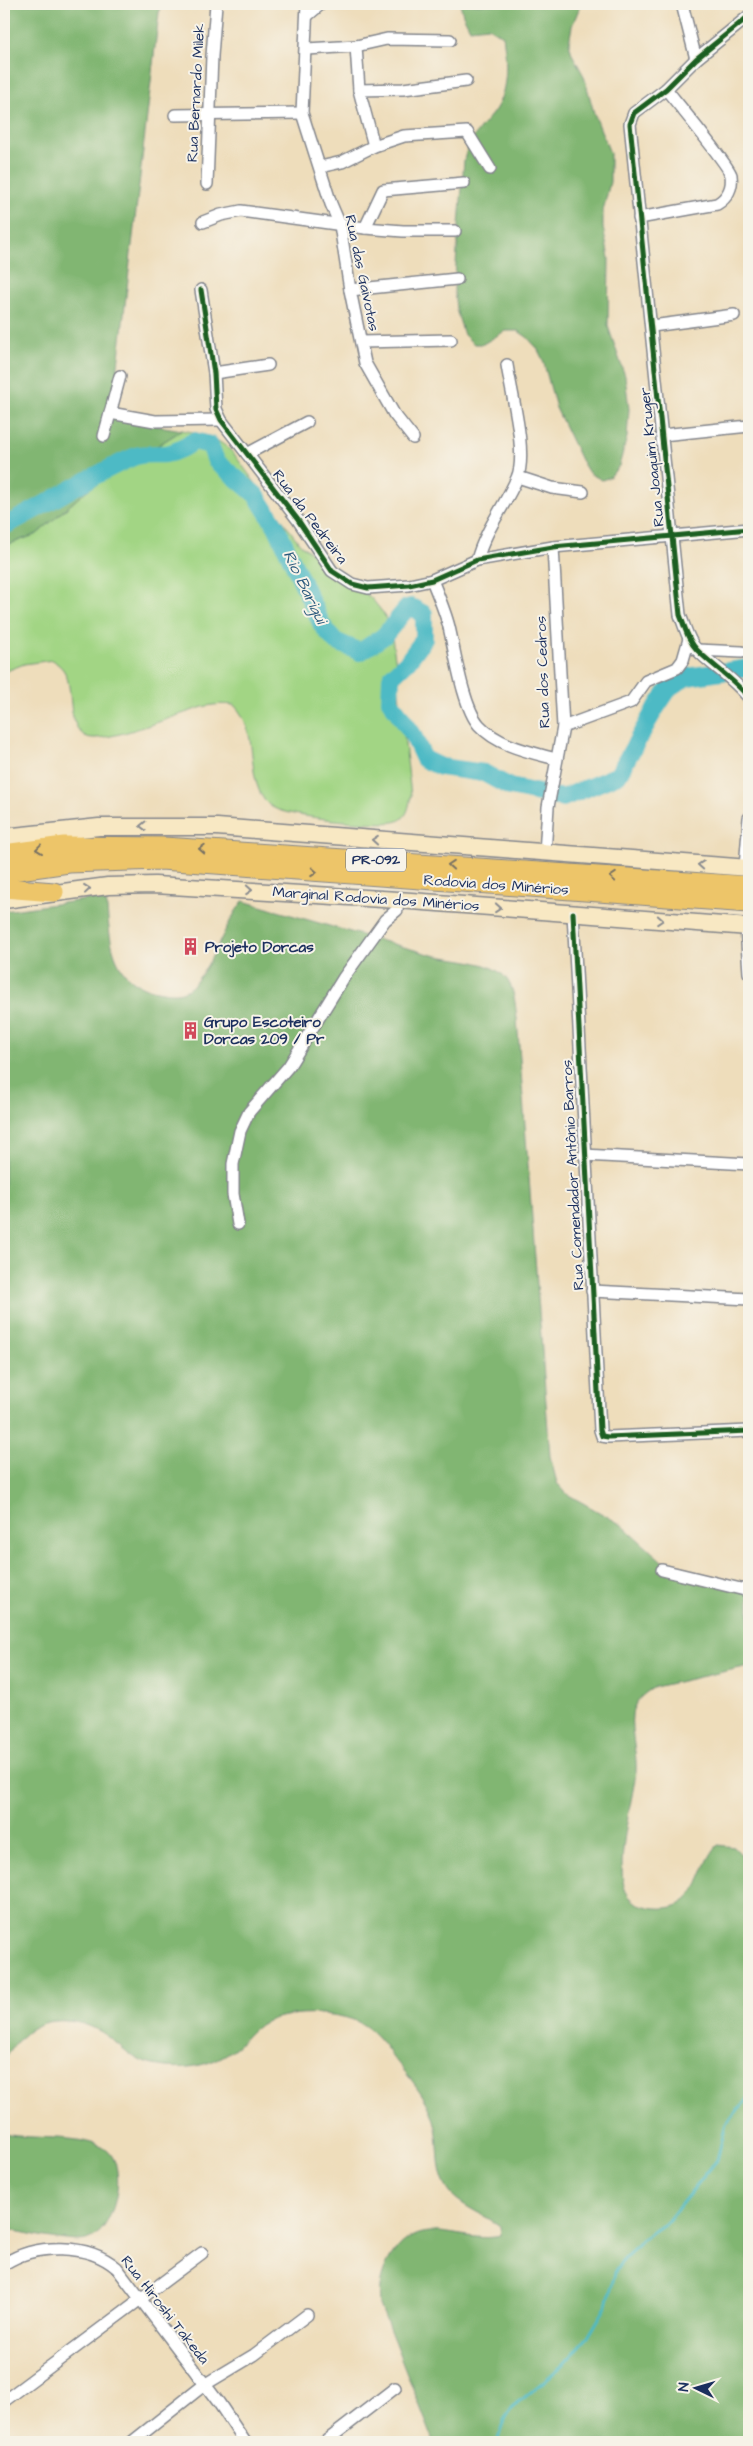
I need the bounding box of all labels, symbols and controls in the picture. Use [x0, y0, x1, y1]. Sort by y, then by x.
street label: Rua Bernardo Milek [182, 23, 210, 163]
street label: Rua das Gaivotas [339, 213, 385, 334]
street label: Rua Joaquim Kruger [634, 386, 671, 528]
street label: Rua da Pedreira [268, 465, 353, 569]
water label: Rio Barigui [277, 547, 333, 630]
street label: Rua dos Cedros [531, 615, 555, 728]
one-way arrow [138, 821, 146, 831]
one-way arrow [370, 834, 378, 845]
one-way arrow [35, 844, 44, 854]
one-way arrow [197, 844, 205, 855]
road number: PR-092 [346, 848, 406, 872]
one-way arrow [696, 859, 704, 870]
one-way arrow [447, 860, 455, 871]
one-way arrow [310, 866, 318, 877]
street label: Rodovia dos Minérios [423, 869, 570, 901]
one-way arrow [609, 871, 617, 882]
street label: Marginal Rodovia dos Minérios [272, 881, 481, 918]
one-way arrow [83, 884, 91, 895]
one-way arrow [245, 884, 253, 895]
one-way arrow [495, 902, 503, 913]
one-way arrow [657, 915, 665, 926]
building icon: Projeto Dorcas [181, 937, 201, 957]
place label: Projeto Dorcas [205, 937, 314, 958]
place label: Grupo Escoteiro Dorcas 209 / Pr [204, 1012, 325, 1050]
building icon: Grupo Escoteiro Dorcas 209 / Pr [180, 1021, 200, 1041]
street label: Rua Comendador Antônio Barros [556, 1059, 590, 1291]
street label: Rua Hiroshi Takeda [116, 2251, 214, 2369]
north arrow [670, 2364, 720, 2414]
text: N [674, 2381, 694, 2392]

